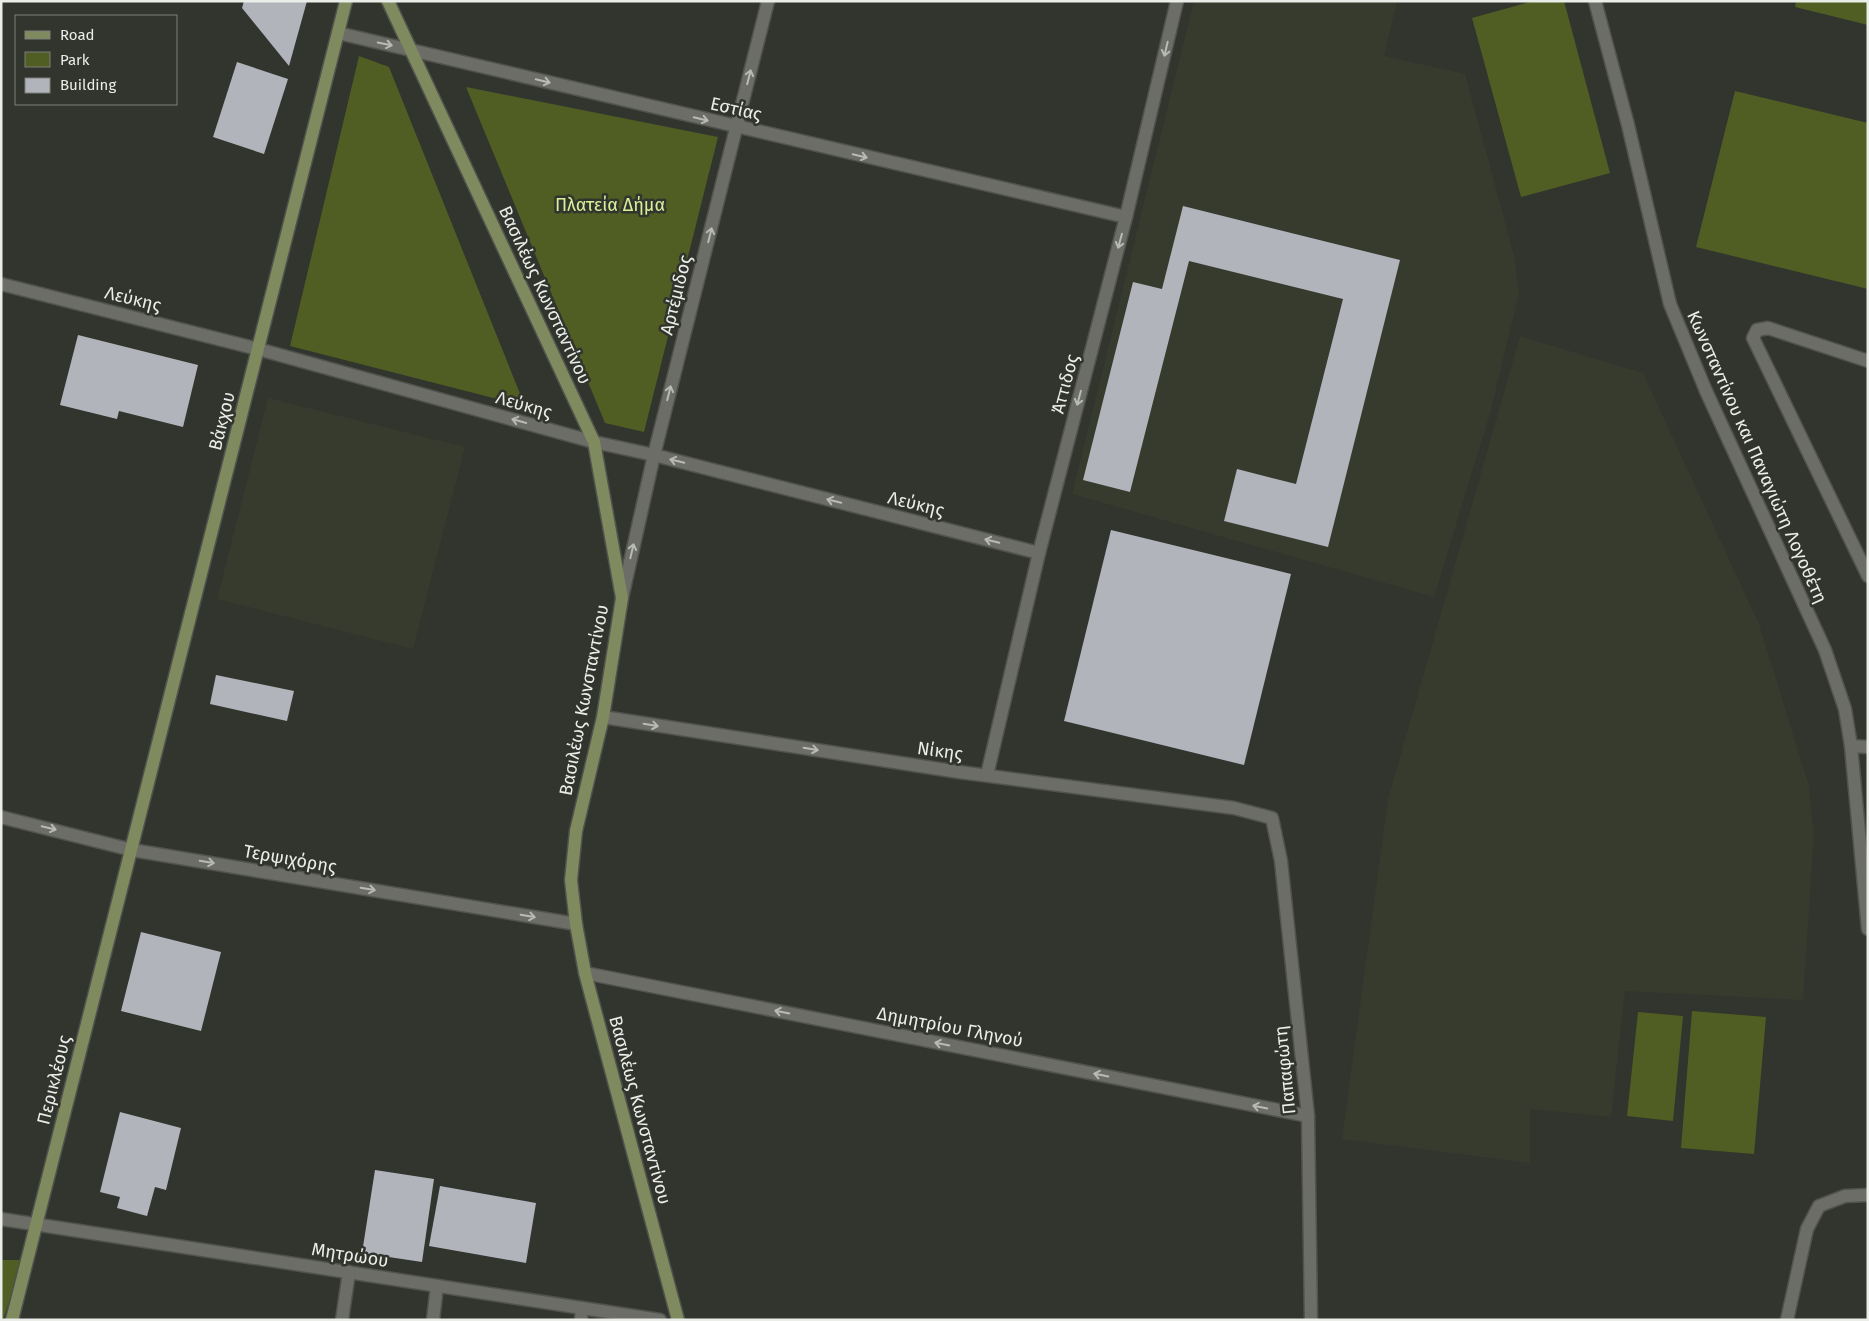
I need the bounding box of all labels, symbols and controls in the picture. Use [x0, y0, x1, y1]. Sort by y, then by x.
legend [15, 15, 178, 105]
text: Road [60, 26, 95, 44]
one-way arrow [377, 39, 393, 49]
one-way arrow [1161, 40, 1170, 56]
text: Park [60, 51, 90, 69]
one-way arrow [745, 70, 754, 86]
text: Building [60, 76, 116, 94]
one-way arrow [535, 77, 551, 86]
street label: Εστίας [708, 92, 764, 126]
one-way arrow [693, 115, 709, 124]
one-way arrow [851, 152, 867, 161]
park label: Πλατεία Δήμα [555, 194, 665, 216]
street label: Βασιλέως Κωνσταντίνου [494, 202, 596, 388]
one-way arrow [705, 228, 715, 244]
one-way arrow [1115, 232, 1124, 248]
street label: Αρτέμιδος [655, 252, 697, 337]
street label: Λεύκης [103, 281, 164, 317]
street label: Κωνσταντίνου και Παναγιώτη Λογοθέτη [1682, 307, 1832, 607]
street label: Άττιδος [1046, 351, 1084, 416]
one-way arrow [665, 385, 675, 401]
street label: Λεύκης [493, 387, 555, 424]
street label: Βάκχου [204, 389, 240, 453]
one-way arrow [1074, 390, 1083, 406]
one-way arrow [512, 416, 528, 426]
one-way arrow [669, 455, 685, 465]
street label: Λεύκης [886, 486, 947, 522]
one-way arrow [827, 496, 843, 505]
one-way arrow [984, 536, 1000, 545]
one-way arrow [628, 543, 637, 559]
street label: Βασιλέως Κωνσταντίνου [555, 603, 613, 797]
one-way arrow [642, 720, 658, 730]
street label: Νίκης [916, 737, 965, 765]
one-way arrow [803, 744, 819, 754]
one-way arrow [40, 824, 56, 833]
street label: Τερψιχόρης [242, 840, 339, 878]
one-way arrow [199, 858, 215, 868]
one-way arrow [359, 885, 375, 895]
one-way arrow [520, 912, 536, 922]
street label: Δημητρίου Γληνού [875, 1002, 1025, 1052]
one-way arrow [775, 1007, 791, 1016]
street label: Βασιλέως Κωνσταντίνου [604, 1013, 676, 1207]
street label: Παπαφώτη [1269, 1025, 1301, 1115]
street label: Περικλέους [32, 1032, 76, 1127]
one-way arrow [934, 1038, 950, 1048]
one-way arrow [1093, 1070, 1109, 1079]
one-way arrow [1253, 1101, 1269, 1111]
street label: Μητρώου [310, 1238, 390, 1272]

